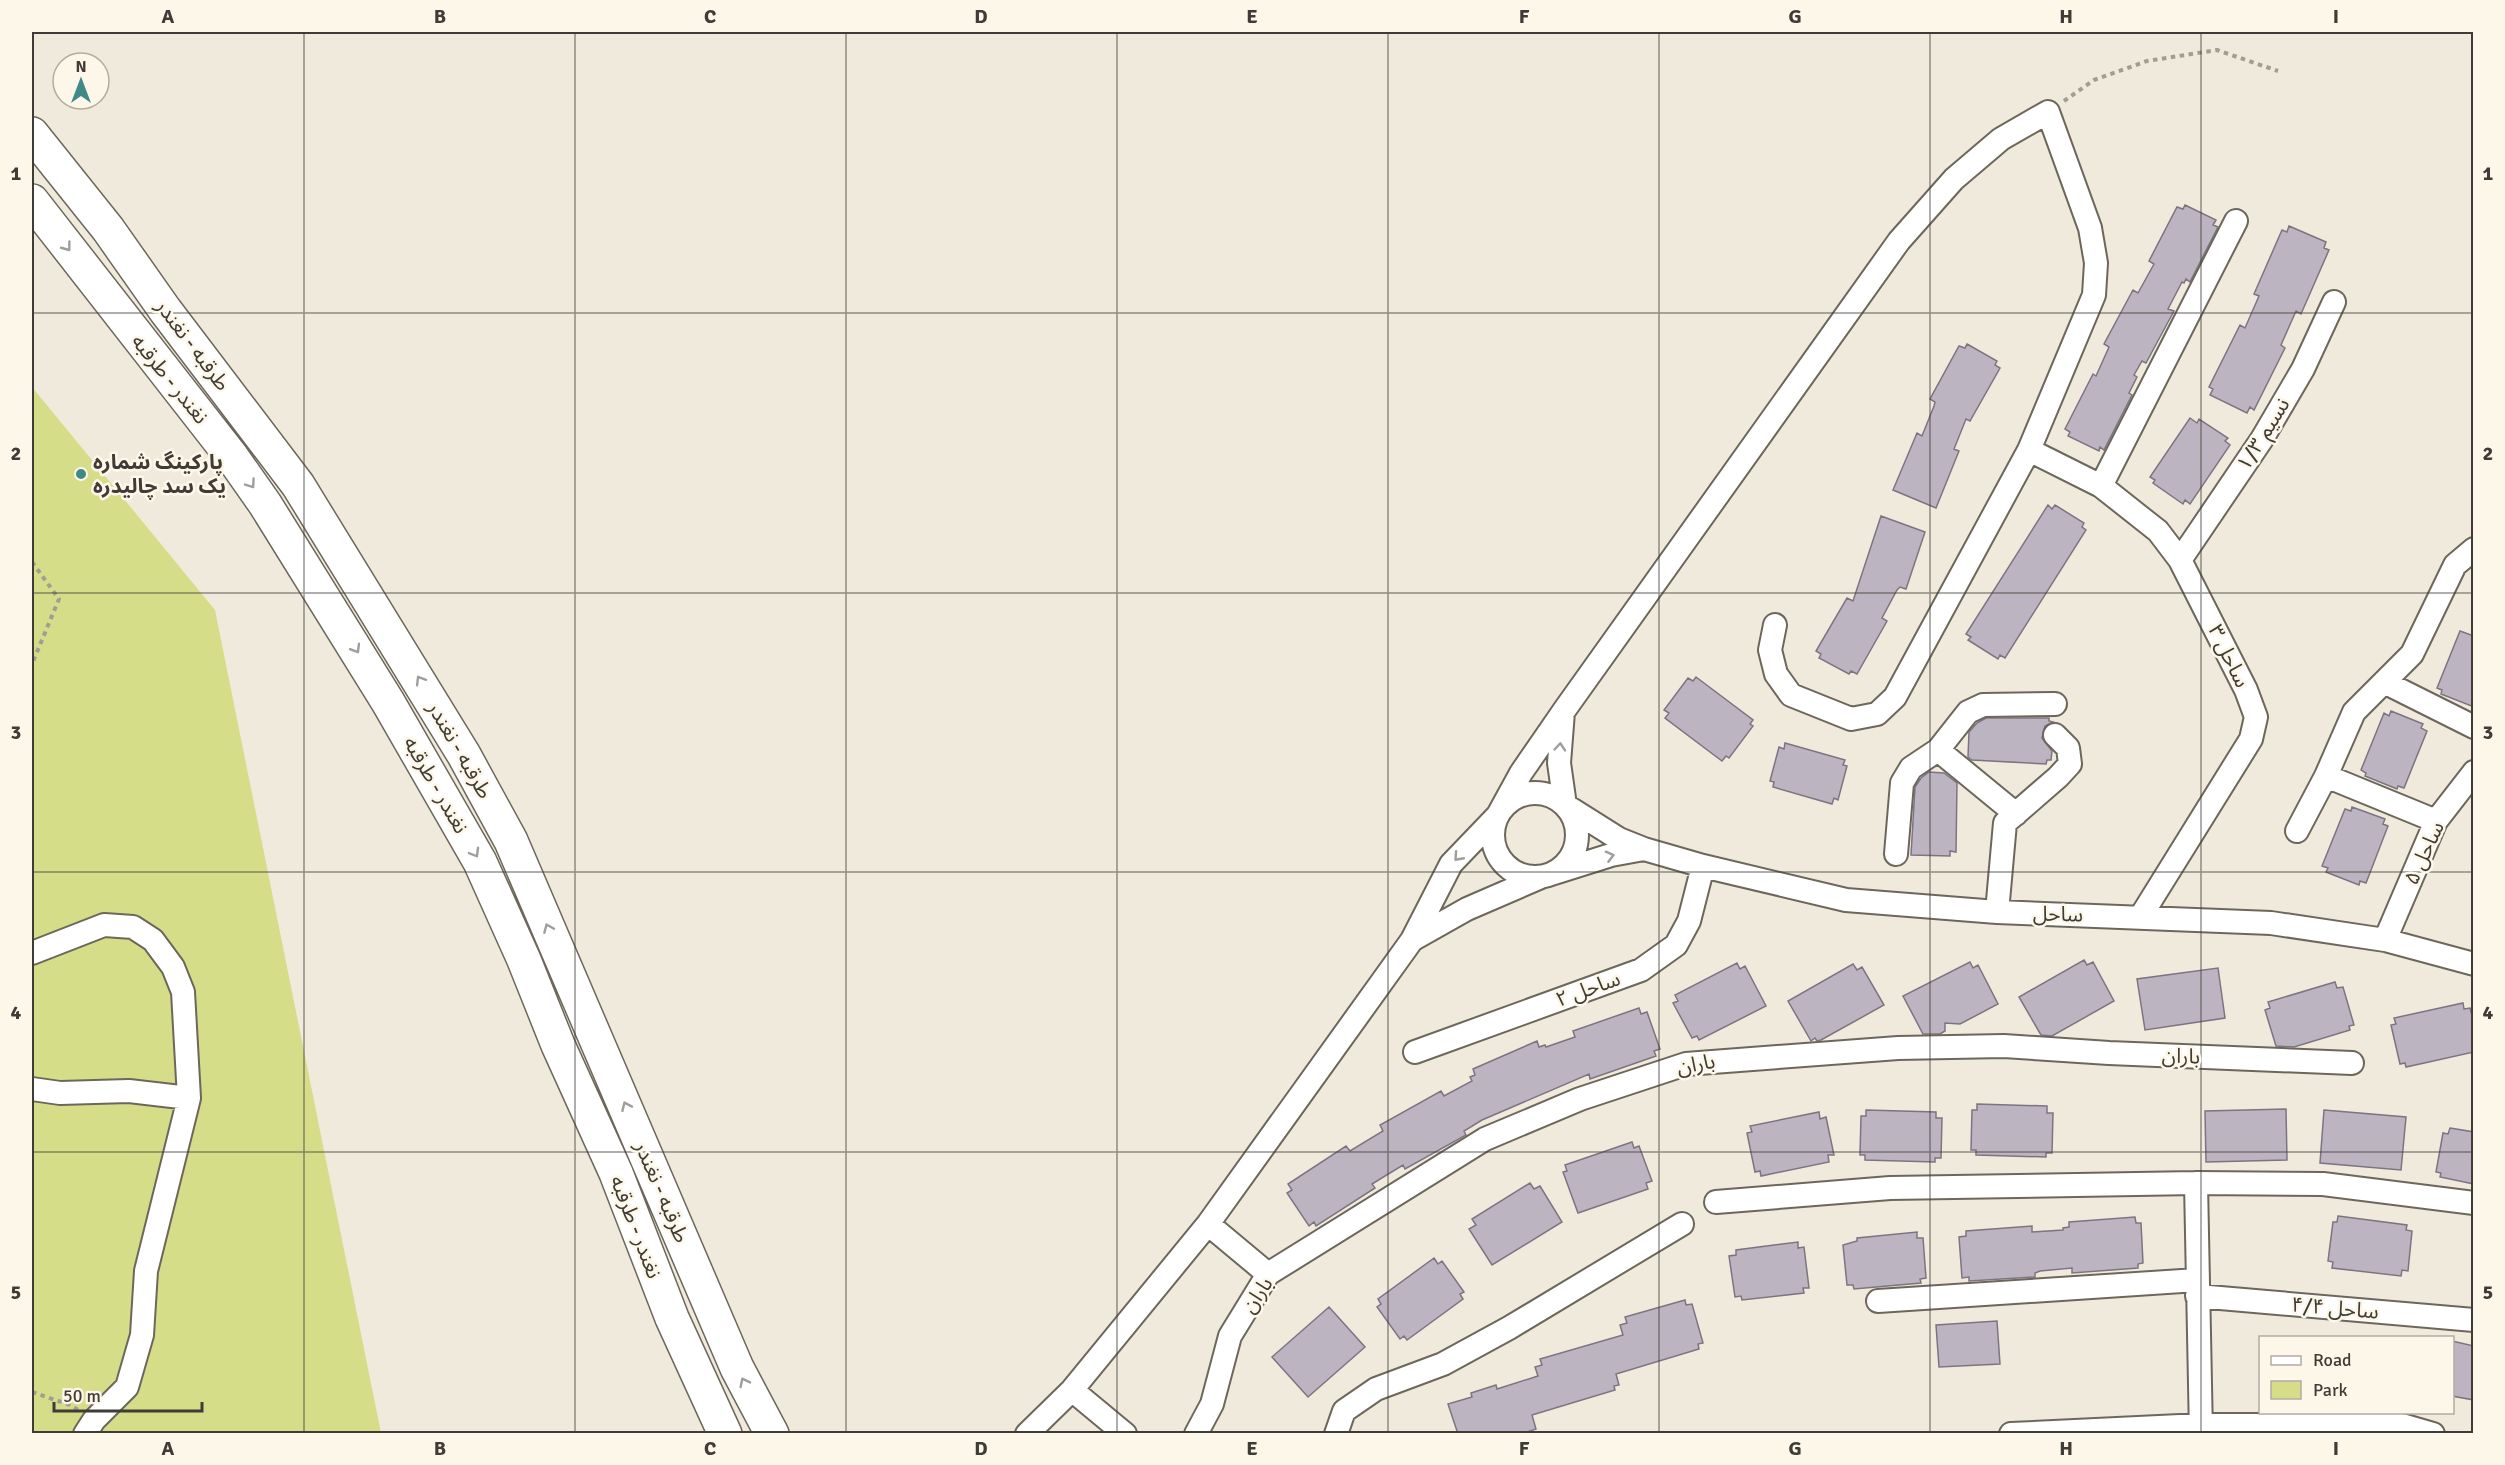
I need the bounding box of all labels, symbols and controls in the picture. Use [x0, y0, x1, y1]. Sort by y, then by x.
text: A [162, 4, 175, 29]
text: B [434, 4, 446, 29]
text: C [704, 4, 716, 29]
text: D [974, 4, 988, 29]
text: E [1246, 4, 1258, 29]
text: F [1519, 4, 1530, 29]
text: G [1788, 4, 1802, 29]
text: H [2059, 4, 2073, 29]
text: I [2333, 4, 2339, 29]
north arrow [51, 51, 111, 111]
text: N [75, 57, 87, 77]
text: 1 [11, 161, 22, 186]
text: 1 [2483, 161, 2494, 186]
one-way arrow [59, 241, 70, 252]
street label: طرقبه - نغندر [150, 293, 236, 396]
street label: نغندر - طرقبه [126, 329, 214, 429]
street label: نسیم ۱/۳ [2231, 393, 2297, 476]
text: 2 [11, 441, 21, 466]
text: 2 [2483, 441, 2493, 466]
place label: پارکینگ شماره یک سد چالیدره [93, 449, 226, 500]
marker: پارکینگ شماره یک سد چالیدره [74, 467, 88, 481]
one-way arrow [244, 478, 255, 489]
street label: ساحل ۳ [2203, 620, 2255, 692]
one-way arrow [348, 643, 360, 653]
one-way arrow [415, 676, 427, 686]
street label: طرقبه - نغندر [421, 696, 498, 803]
text: 3 [11, 720, 21, 745]
text: 3 [2483, 720, 2493, 745]
street label: نغندر - طرقبه [398, 732, 474, 838]
one-way arrow [1553, 743, 1566, 752]
street label: ساحل ۵ [2398, 817, 2450, 889]
one-way arrow [468, 847, 479, 858]
one-way arrow [1605, 850, 1615, 863]
one-way arrow [1454, 851, 1465, 861]
street label: ساحل [2033, 901, 2083, 927]
one-way arrow [543, 923, 555, 934]
street label: ساحل ۲ [1552, 965, 1624, 1013]
text: 4 [11, 1000, 22, 1025]
text: 4 [2483, 1000, 2494, 1025]
street label: باران [2161, 1042, 2201, 1070]
street label: باران [1675, 1048, 1717, 1080]
one-way arrow [621, 1102, 633, 1113]
street label: طرقبه - نغندر [629, 1136, 695, 1247]
street label: نغندر - طرقبه [605, 1172, 667, 1282]
street label: باران [1236, 1272, 1278, 1318]
text: 5 [11, 1280, 21, 1305]
text: 5 [2483, 1280, 2493, 1305]
street label: ساحل ۴/۴ [2290, 1291, 2380, 1325]
legend [2259, 1336, 2454, 1414]
text: Road [2313, 1349, 2352, 1371]
scale bar [54, 1375, 202, 1413]
one-way arrow [740, 1378, 751, 1389]
text: Park [2313, 1379, 2348, 1401]
text: 50 m [63, 1385, 101, 1407]
text: A [162, 1436, 175, 1461]
text: B [434, 1436, 446, 1461]
text: C [704, 1436, 716, 1461]
text: D [974, 1436, 988, 1461]
text: E [1246, 1436, 1258, 1461]
text: F [1519, 1436, 1530, 1461]
text: G [1788, 1436, 1802, 1461]
text: H [2059, 1436, 2073, 1461]
text: I [2333, 1436, 2339, 1461]

